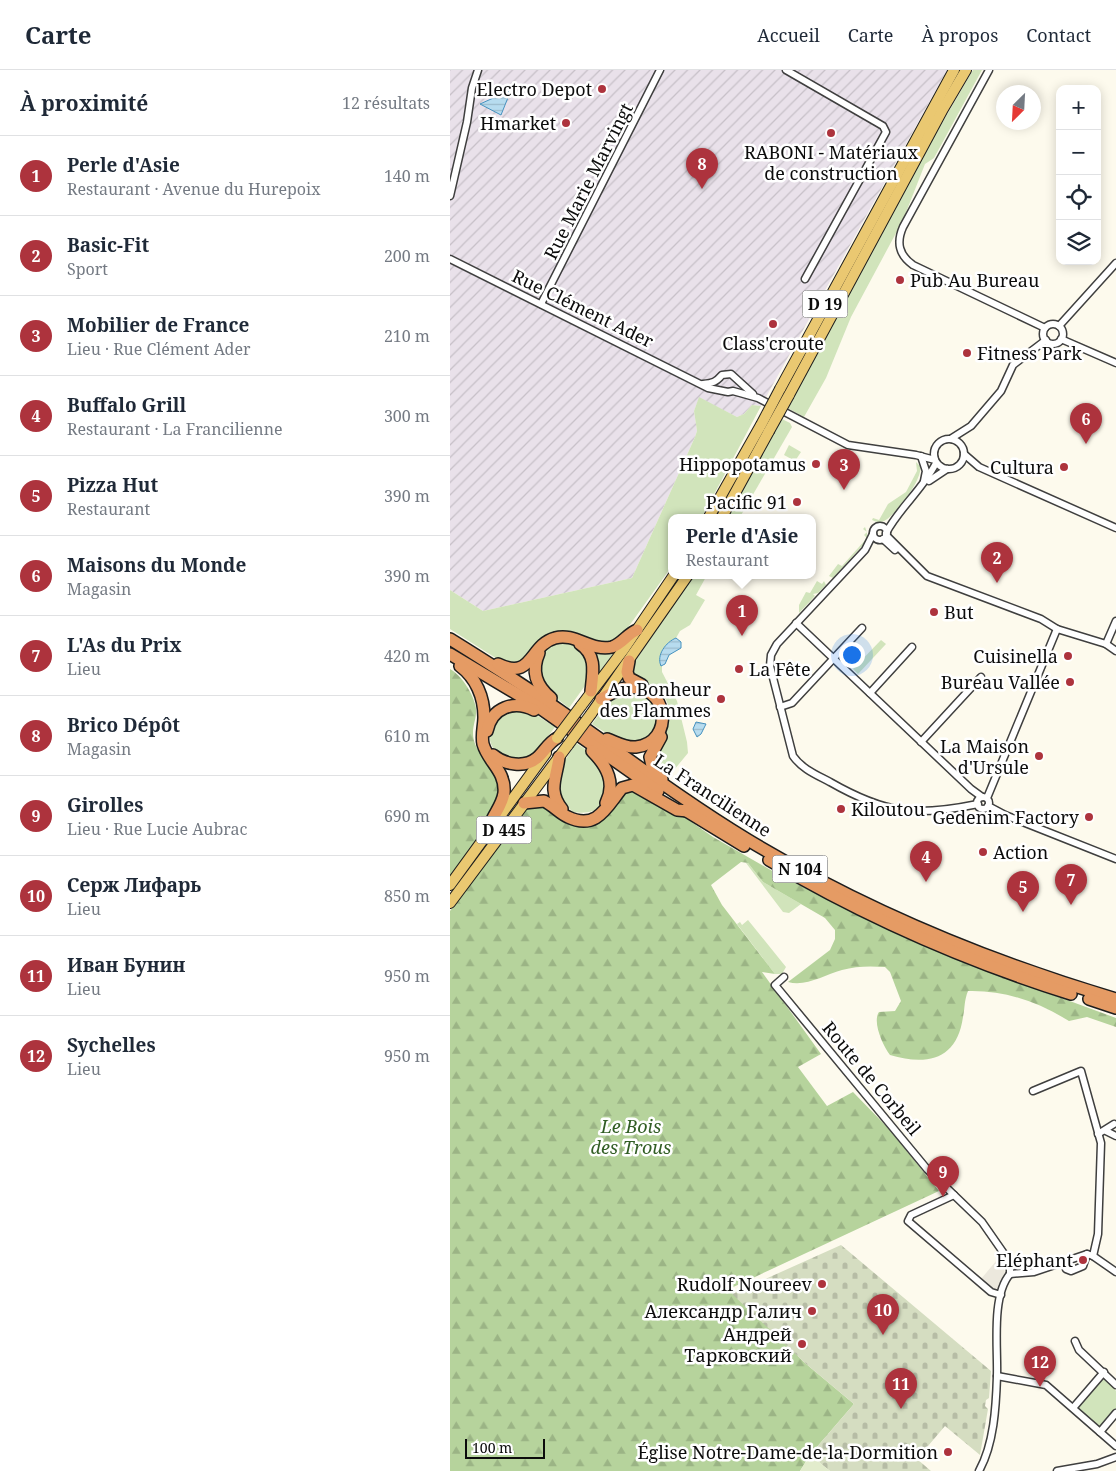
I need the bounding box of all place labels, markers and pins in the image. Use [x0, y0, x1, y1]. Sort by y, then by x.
place label: Electro Depot [476, 77, 592, 101]
marker: Electro Depot [596, 83, 608, 95]
place label: Hmarket [480, 111, 556, 135]
marker: Hmarket [560, 117, 572, 129]
marker: RABONI - Matériaux de construction [825, 127, 837, 139]
place label: RABONI - Matériaux de construction [744, 140, 919, 185]
pin: 8 [686, 148, 718, 189]
place label: Pub Au Bureau [910, 268, 1040, 292]
marker: Pub Au Bureau [894, 274, 906, 286]
marker: Class'croute [767, 318, 779, 330]
place label: Class'croute [722, 331, 824, 355]
place label: Fitness Park [977, 341, 1082, 365]
marker: Fitness Park [961, 347, 973, 359]
pin: 6 [1070, 403, 1102, 444]
pin: 3 [828, 449, 860, 490]
place label: Hippopotamus [679, 452, 806, 476]
place label: Cultura [990, 455, 1054, 479]
marker: Hippopotamus [810, 458, 822, 470]
marker: Cultura [1058, 461, 1070, 473]
place label: Pacific 91 [706, 490, 787, 514]
marker: Pacific 91 [791, 496, 803, 508]
pin: 2 [981, 542, 1013, 583]
pin: 1 [726, 595, 758, 636]
place label: But [944, 600, 974, 624]
marker: But [928, 606, 940, 618]
place label: Cuisinella [973, 644, 1058, 668]
marker: Cuisinella [1062, 650, 1074, 662]
place label: La Fête [749, 657, 811, 681]
marker: La Fête [733, 663, 745, 675]
place label: Bureau Vallée [941, 670, 1060, 694]
marker: Bureau Vallée [1064, 676, 1076, 688]
place label: Au Bonheur des Flammes [599, 677, 712, 722]
marker: Au Bonheur des Flammes [715, 693, 727, 705]
place label: La Maison d'Ursule [940, 734, 1029, 779]
marker: La Maison d'Ursule [1033, 750, 1045, 762]
place label: Kiloutou [851, 797, 925, 821]
marker: Kiloutou [835, 803, 847, 815]
place label: Gedenim Factory [933, 805, 1080, 829]
marker: Gedenim Factory [1083, 811, 1095, 823]
place label: Action [993, 840, 1049, 864]
pin: 4 [910, 841, 942, 882]
marker: Action [977, 846, 989, 858]
pin: 7 [1055, 864, 1087, 905]
pin: 5 [1007, 871, 1039, 912]
pin: 9 [927, 1156, 959, 1197]
place label: Eléphant [996, 1248, 1073, 1272]
marker: Eléphant [1077, 1254, 1089, 1266]
place label: Rudolf Noureev [677, 1272, 813, 1296]
marker: Rudolf Noureev [816, 1278, 828, 1290]
pin: 10 [867, 1294, 899, 1335]
place label: Александр Галич [645, 1299, 802, 1323]
marker: Александр Галич [806, 1305, 818, 1317]
place label: Андрей Тарковский [684, 1322, 792, 1367]
marker: Андрей Тарковский [796, 1338, 808, 1350]
pin: 12 [1024, 1346, 1056, 1387]
pin: 11 [885, 1368, 917, 1409]
place label: Église Notre-Dame-de-la-Dormition [637, 1440, 938, 1464]
marker: Église Notre-Dame-de-la-Dormition [942, 1446, 954, 1458]

